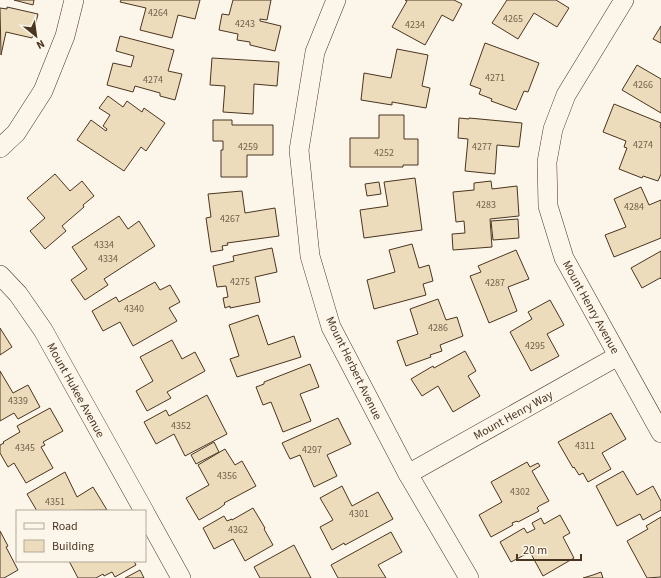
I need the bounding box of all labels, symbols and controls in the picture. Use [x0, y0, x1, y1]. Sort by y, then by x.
house number: 4264 [148, 6, 168, 20]
house number: 4265 [503, 12, 523, 26]
north arrow [16, 16, 56, 56]
house number: 4243 [235, 17, 255, 31]
house number: 4234 [405, 18, 425, 32]
text: N [34, 36, 47, 53]
house number: 4271 [485, 71, 505, 85]
house number: 4274 [143, 73, 163, 87]
house number: 4266 [633, 78, 653, 92]
house number: 4274 [633, 138, 653, 152]
house number: 4259 [238, 140, 258, 154]
house number: 4277 [472, 140, 492, 154]
house number: 4252 [374, 146, 394, 160]
house number: 4283 [476, 198, 496, 212]
house number: 4284 [624, 200, 644, 214]
house number: 4267 [220, 212, 240, 226]
house number: 4334 [94, 238, 114, 252]
house number: 4334 [98, 252, 118, 266]
street label: Mount Henry Avenue [558, 257, 623, 357]
house number: 4275 [230, 275, 250, 289]
house number: 4287 [485, 276, 505, 290]
house number: 4340 [124, 302, 144, 316]
street label: Mount Herbert Avenue [321, 314, 386, 423]
house number: 4286 [428, 321, 448, 335]
house number: 4295 [525, 339, 545, 353]
street label: Mount Hukee Avenue [42, 340, 109, 441]
street label: Mount Henry Way [470, 386, 556, 444]
house number: 4339 [8, 394, 28, 408]
house number: 4352 [171, 419, 191, 433]
house number: 4311 [575, 439, 595, 453]
house number: 4345 [15, 441, 35, 455]
house number: 4297 [302, 443, 322, 457]
house number: 4356 [217, 469, 237, 483]
house number: 4302 [510, 485, 530, 499]
house number: 4351 [45, 495, 65, 509]
house number: 4301 [349, 507, 369, 521]
legend [16, 510, 146, 562]
text: Road [52, 518, 78, 535]
house number: 4362 [228, 523, 248, 537]
scale bar [517, 536, 581, 562]
text: Building [52, 538, 94, 555]
text: 20 m [523, 542, 547, 559]

